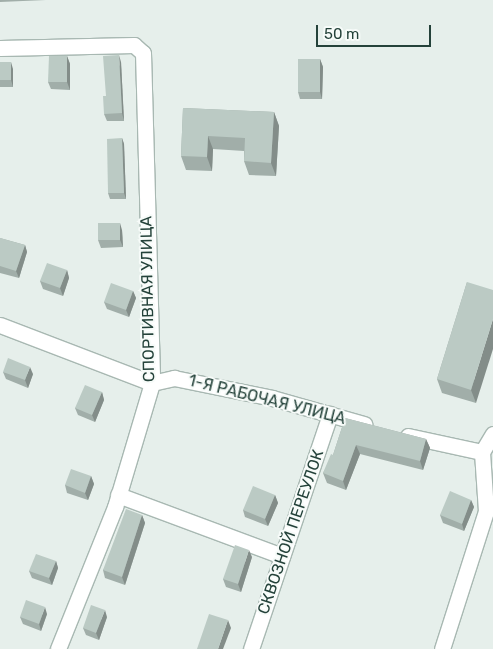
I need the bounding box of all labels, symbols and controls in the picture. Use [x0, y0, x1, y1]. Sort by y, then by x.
scale bar [318, 15, 433, 47]
text: 50 m [324, 25, 359, 43]
street label: СПОРТИВНАЯ УЛИЦА [137, 216, 159, 382]
street label: 1-Я РАБОЧАЯ УЛИЦА [186, 371, 348, 429]
street label: СКВОЗНОЙ ПЕРЕУЛОК [254, 447, 328, 617]

